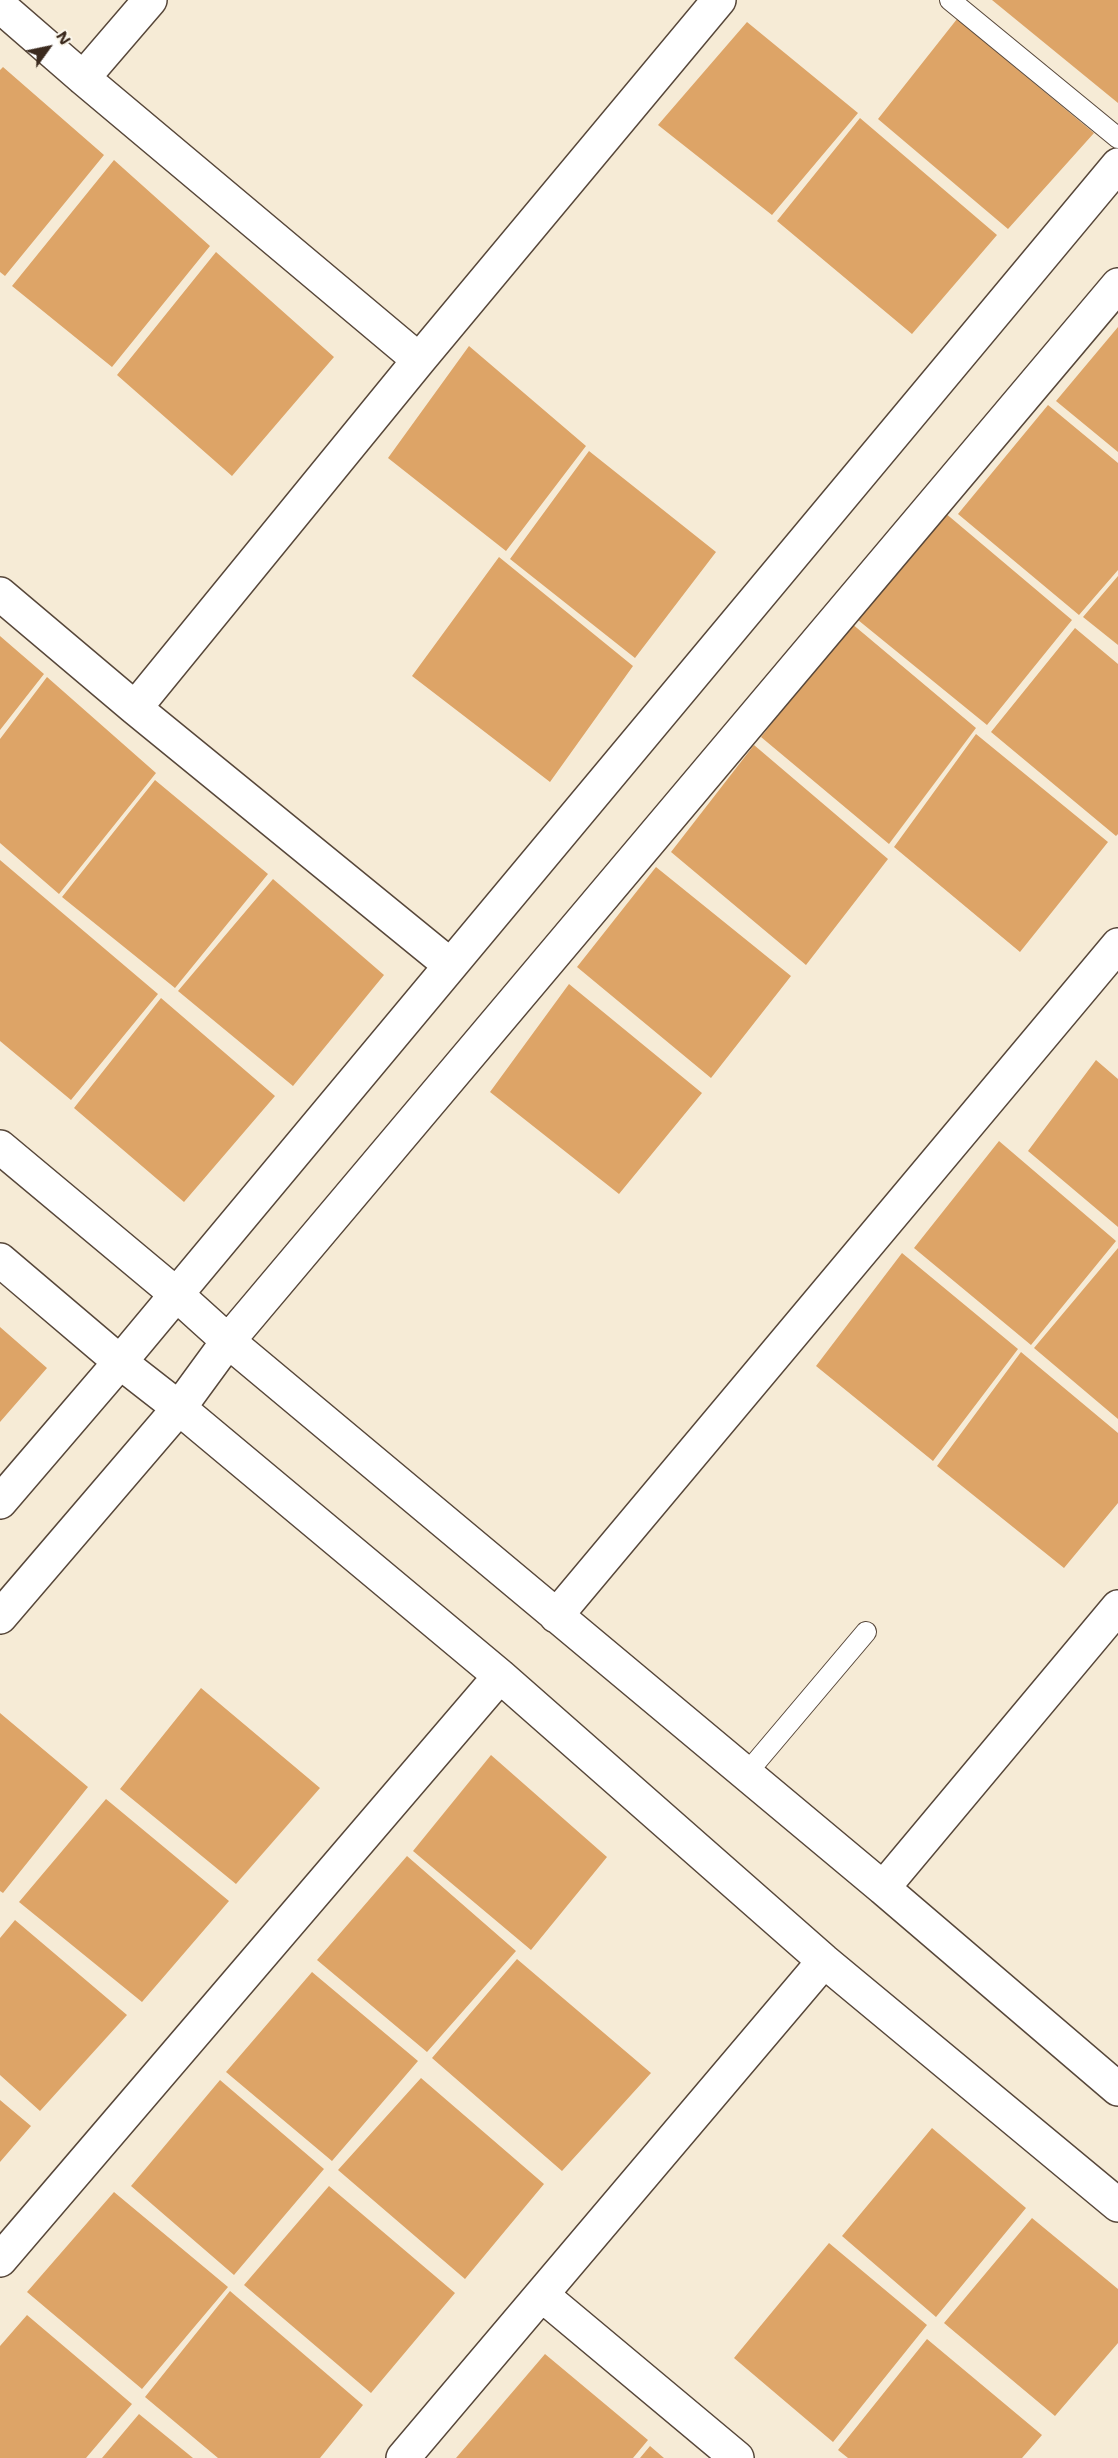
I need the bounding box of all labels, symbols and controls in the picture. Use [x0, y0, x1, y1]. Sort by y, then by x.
north arrow [18, 18, 78, 78]
text: N [51, 27, 76, 49]

